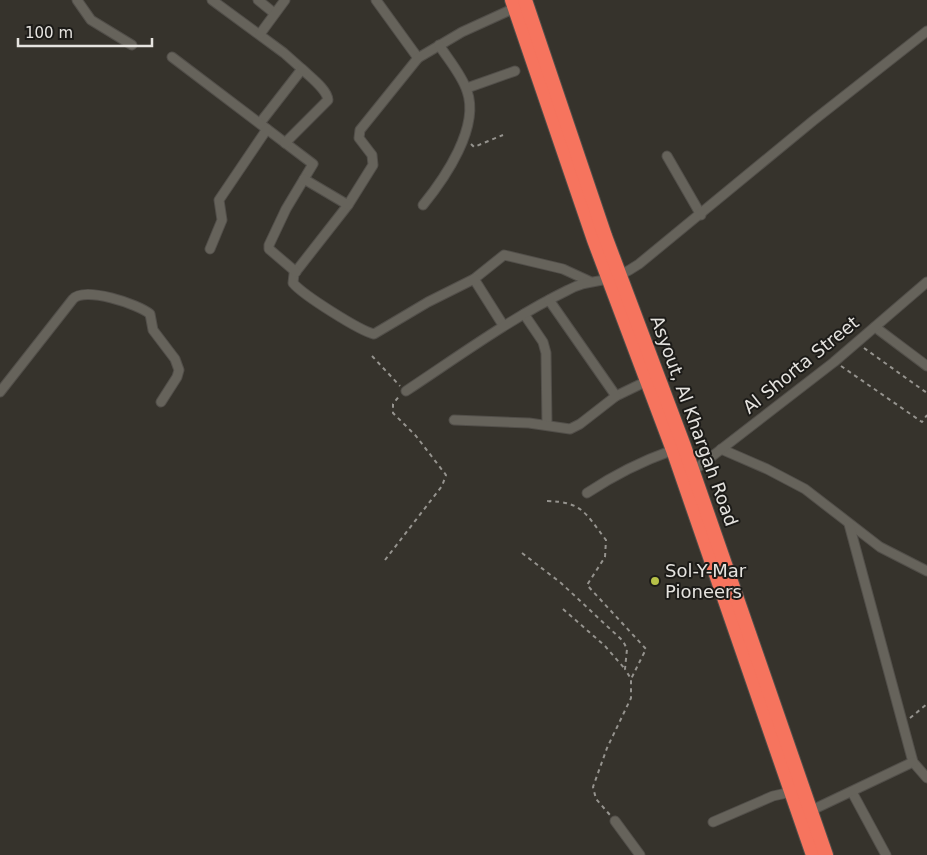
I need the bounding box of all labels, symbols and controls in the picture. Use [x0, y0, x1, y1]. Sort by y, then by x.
scale bar [18, 15, 151, 47]
text: 100 m [25, 24, 73, 42]
street label: Al Shorta Street [739, 312, 863, 418]
street label: Asyout, Al Khargah Road [647, 313, 742, 529]
place label: Sol-Y-Mar Pioneers [665, 560, 747, 602]
marker: Sol-Y-Mar Pioneers [649, 575, 661, 587]

